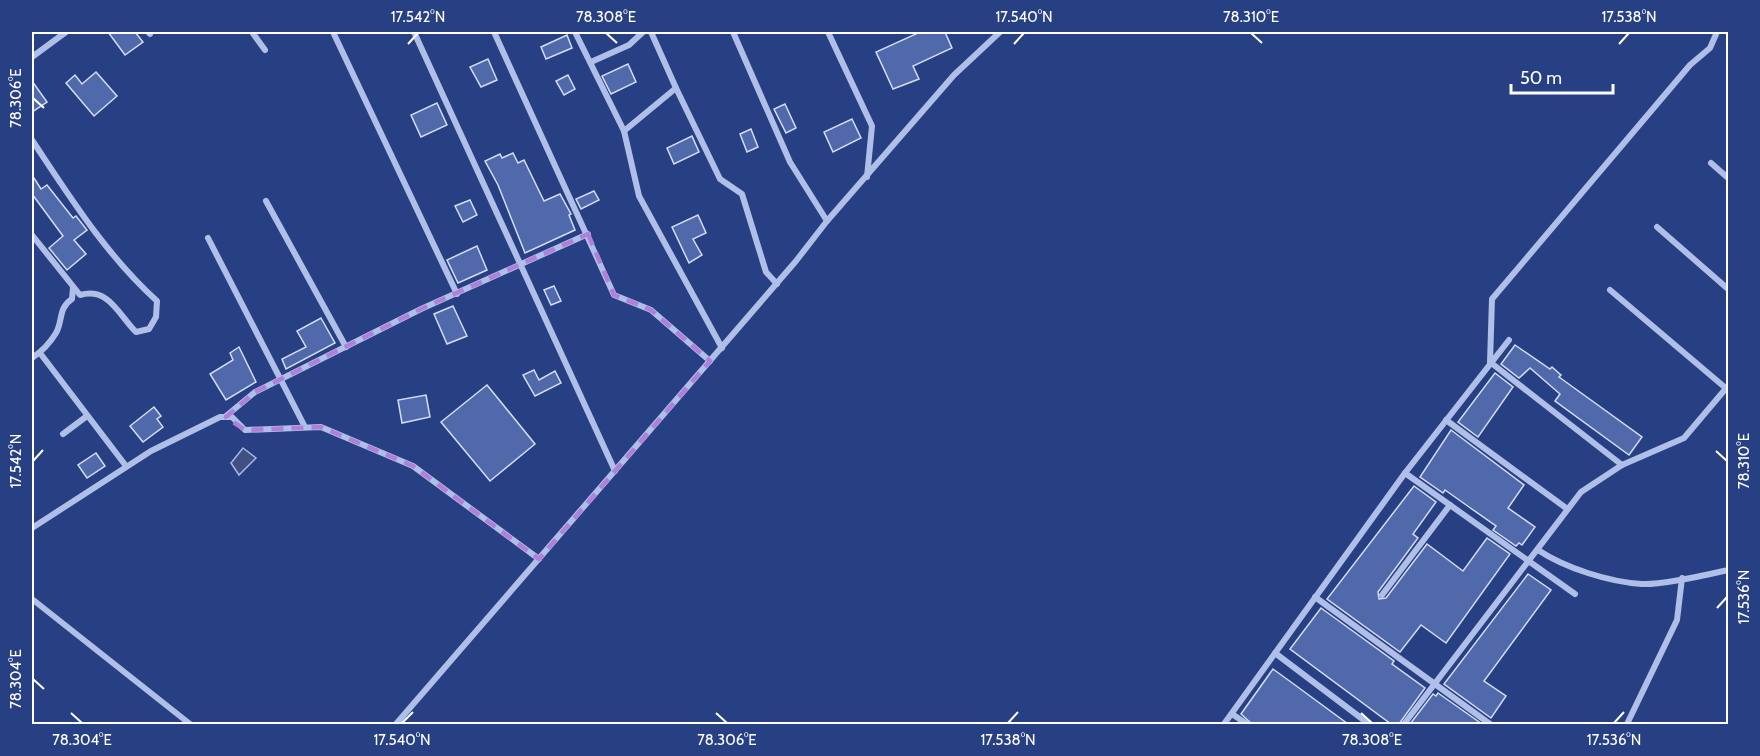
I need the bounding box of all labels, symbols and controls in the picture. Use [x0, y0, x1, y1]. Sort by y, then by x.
text: 17.542°N [391, 8, 445, 26]
text: 78.308°E [576, 8, 636, 26]
text: 17.540°N [995, 8, 1053, 26]
text: 78.310°E [1223, 8, 1279, 26]
text: 17.538°N [1601, 8, 1657, 26]
scale bar [1511, 57, 1613, 95]
text: 50 m [1520, 67, 1562, 89]
text: 78.306°E [7, 68, 25, 128]
text: 78.310°E [1735, 433, 1753, 489]
text: 17.542°N [7, 434, 25, 488]
text: 17.536°N [1735, 570, 1753, 624]
text: 78.304°E [7, 649, 25, 709]
text: 78.304°E [52, 731, 112, 749]
text: 17.540°N [373, 731, 431, 749]
text: 78.306°E [697, 731, 757, 749]
text: 17.538°N [980, 731, 1036, 749]
text: 78.308°E [1342, 731, 1402, 749]
text: 17.536°N [1587, 731, 1641, 749]

